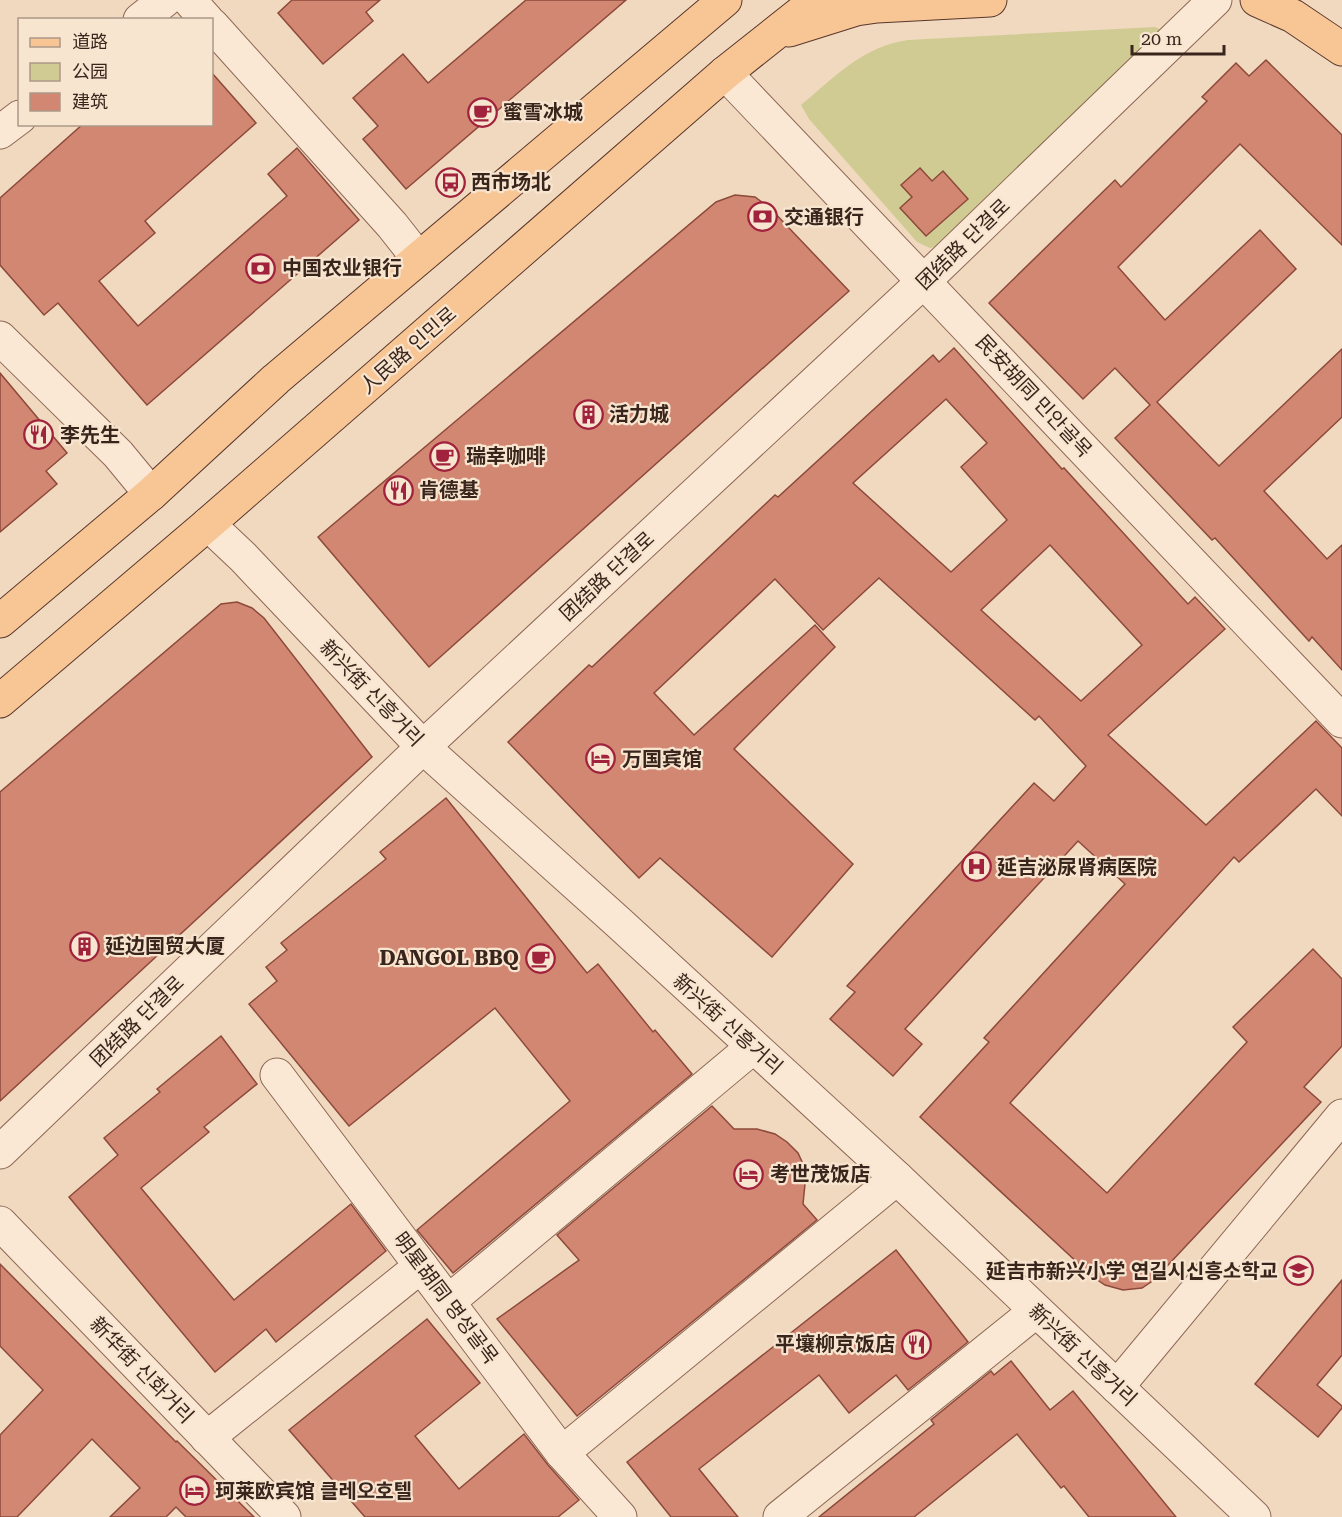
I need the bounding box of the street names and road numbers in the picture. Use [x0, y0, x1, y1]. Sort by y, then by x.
street label: 团结路 단결로 [911, 194, 1015, 294]
street label: 人民路 인민로 [355, 301, 461, 399]
street label: 民安胡同 민안골목 [971, 330, 1097, 462]
street label: 团结路 단결로 [555, 526, 659, 626]
street label: 新兴街 신흥거리 [315, 635, 429, 751]
street label: 新兴街 신흥거리 [668, 969, 788, 1079]
street label: 团结路 단결로 [85, 971, 189, 1071]
street label: 明星胡同 명성골목 [389, 1227, 503, 1369]
street label: 新兴街 신흥거리 [1024, 1299, 1142, 1411]
street label: 新华街 신화거리 [85, 1312, 199, 1428]

